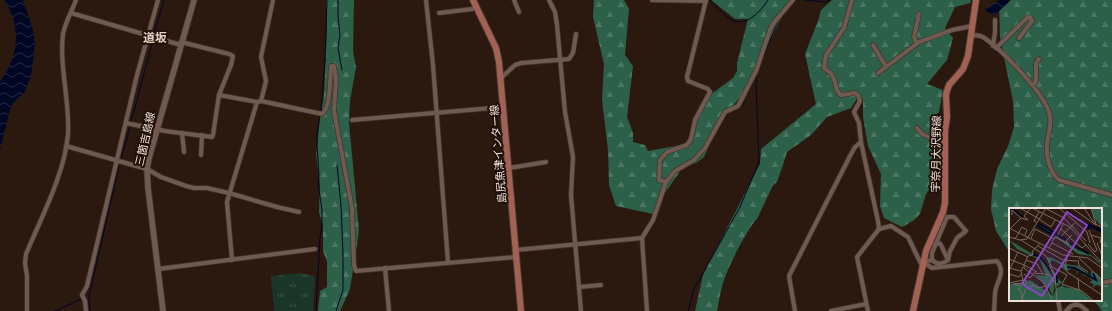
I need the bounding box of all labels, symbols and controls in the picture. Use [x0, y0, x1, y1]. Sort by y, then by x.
district label: 道坂 [143, 30, 167, 45]
street label: 島尻魚津インター線 [487, 104, 509, 204]
street label: 三箇吉島線 [132, 111, 158, 167]
street label: 宇奈月大沢野線 [928, 115, 944, 193]
inset map [1009, 208, 1102, 301]

